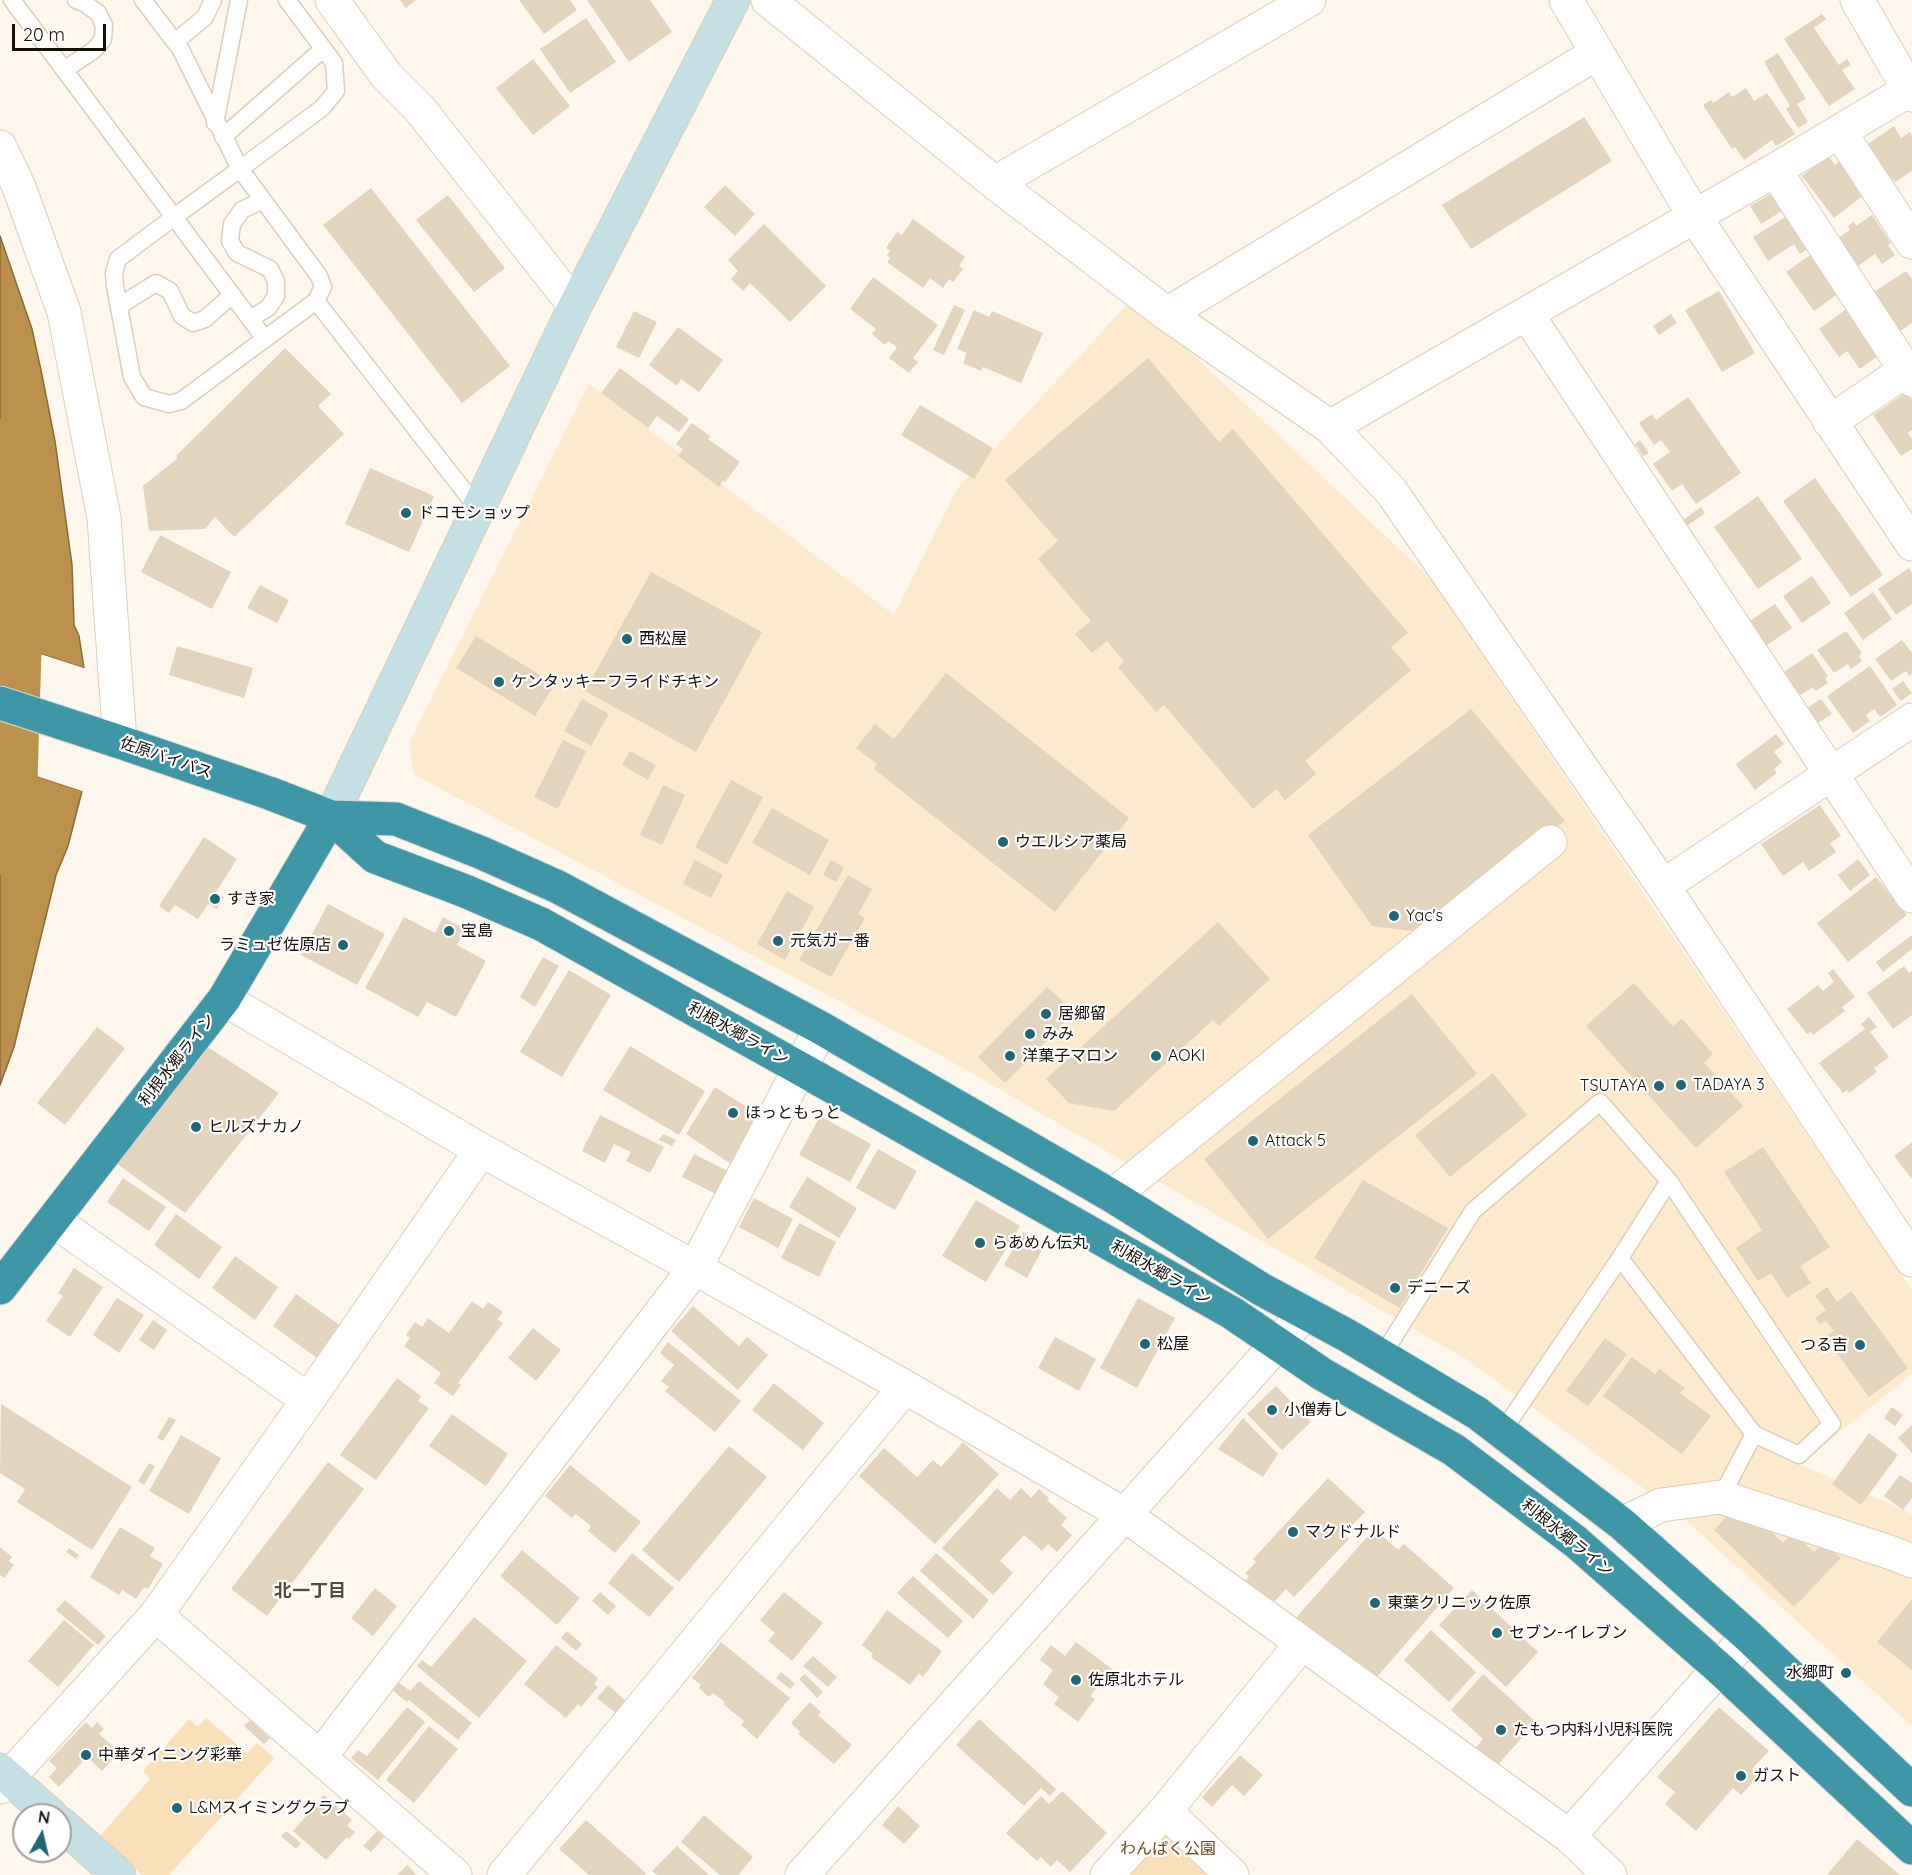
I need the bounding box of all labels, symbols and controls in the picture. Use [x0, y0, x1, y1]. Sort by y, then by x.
scale bar [15, 12, 110, 50]
text: 20 m [23, 23, 65, 46]
place label: ドコモショップ [418, 503, 530, 523]
marker: ドコモショップ [399, 506, 413, 520]
place label: 西松屋 [639, 629, 687, 649]
marker: 西松屋 [620, 632, 634, 646]
place label: ケンタッキーフライドチキン [511, 672, 719, 692]
marker: ケンタッキーフライドチキン [492, 675, 506, 689]
street label: 佐原バイパス [117, 733, 215, 783]
place label: ウエルシア薬局 [1015, 832, 1127, 852]
marker: ウエルシア薬局 [996, 835, 1010, 849]
place label: すき家 [227, 889, 275, 909]
marker: すき家 [208, 892, 222, 906]
place label: Yac's [1406, 906, 1443, 926]
marker: Yac's [1387, 909, 1401, 923]
place label: 宝島 [461, 921, 493, 941]
marker: 宝島 [442, 924, 456, 938]
place label: 元気ガー番 [790, 931, 870, 951]
marker: 元気ガー番 [771, 934, 785, 948]
place label: ラミュゼ佐原店 [219, 935, 331, 955]
marker: ラミュゼ佐原店 [336, 938, 350, 952]
street label: 利根水郷ライン [684, 998, 792, 1070]
place label: 居郷留 [1058, 1004, 1106, 1024]
marker: 居郷留 [1039, 1007, 1053, 1021]
street label: 利根水郷ライン [135, 1010, 219, 1110]
place label: みみ [1042, 1024, 1074, 1044]
marker: みみ [1023, 1027, 1037, 1041]
place label: 洋菓子マロン [1022, 1046, 1118, 1066]
place label: AOKI [1168, 1046, 1205, 1066]
marker: 洋菓子マロン [1003, 1049, 1017, 1063]
marker: AOKI [1149, 1049, 1163, 1063]
place label: TADAYA 3 [1693, 1075, 1765, 1095]
place label: TSUTAYA [1580, 1076, 1647, 1096]
marker: TADAYA 3 [1674, 1078, 1688, 1092]
marker: TSUTAYA [1652, 1079, 1666, 1093]
place label: ほっともっと [745, 1103, 841, 1123]
marker: ほっともっと [726, 1106, 740, 1120]
place label: ヒルズナカノ [208, 1117, 304, 1137]
marker: ヒルズナカノ [189, 1120, 203, 1134]
place label: Attack 5 [1265, 1131, 1326, 1151]
marker: Attack 5 [1246, 1134, 1260, 1148]
place label: らあめん伝丸 [992, 1233, 1088, 1253]
marker: らあめん伝丸 [973, 1236, 987, 1250]
street label: 利根水郷ライン [1108, 1237, 1214, 1309]
place label: デニーズ [1407, 1278, 1471, 1298]
marker: デニーズ [1388, 1281, 1402, 1295]
place label: 松屋 [1157, 1334, 1189, 1354]
place label: つる吉 [1800, 1335, 1848, 1355]
marker: 松屋 [1138, 1337, 1152, 1351]
marker: つる吉 [1853, 1338, 1867, 1352]
place label: 小僧寿し [1284, 1400, 1348, 1420]
marker: 小僧寿し [1265, 1403, 1279, 1417]
street label: 利根水郷ライン [1517, 1495, 1617, 1581]
place label: マクドナルド [1305, 1522, 1401, 1542]
marker: マクドナルド [1286, 1525, 1300, 1539]
district label: 北一丁目 [274, 1581, 346, 1603]
place label: 東葉クリニック佐原 [1387, 1593, 1531, 1613]
marker: 東葉クリニック佐原 [1368, 1596, 1382, 1610]
place label: セブン-イレブン [1509, 1623, 1627, 1643]
marker: セブン-イレブン [1490, 1626, 1504, 1640]
place label: 水郷町 [1786, 1663, 1834, 1683]
marker: 水郷町 [1839, 1666, 1853, 1680]
place label: 佐原北ホテル [1088, 1670, 1184, 1690]
marker: 佐原北ホテル [1069, 1673, 1083, 1687]
place label: たもつ内科小児科医院 [1513, 1720, 1673, 1740]
marker: たもつ内科小児科医院 [1494, 1723, 1508, 1737]
place label: 中華ダイニング彩華 [98, 1745, 242, 1765]
marker: 中華ダイニング彩華 [79, 1748, 93, 1762]
place label: ガスト [1753, 1766, 1801, 1786]
marker: ガスト [1734, 1769, 1748, 1783]
place label: L&Mスイミングクラブ [189, 1798, 350, 1818]
marker: L&Mスイミングクラブ [170, 1801, 184, 1815]
north arrow [12, 1803, 72, 1863]
text: N [37, 1806, 51, 1828]
park label: わんぱく公園 [1120, 1839, 1216, 1859]

